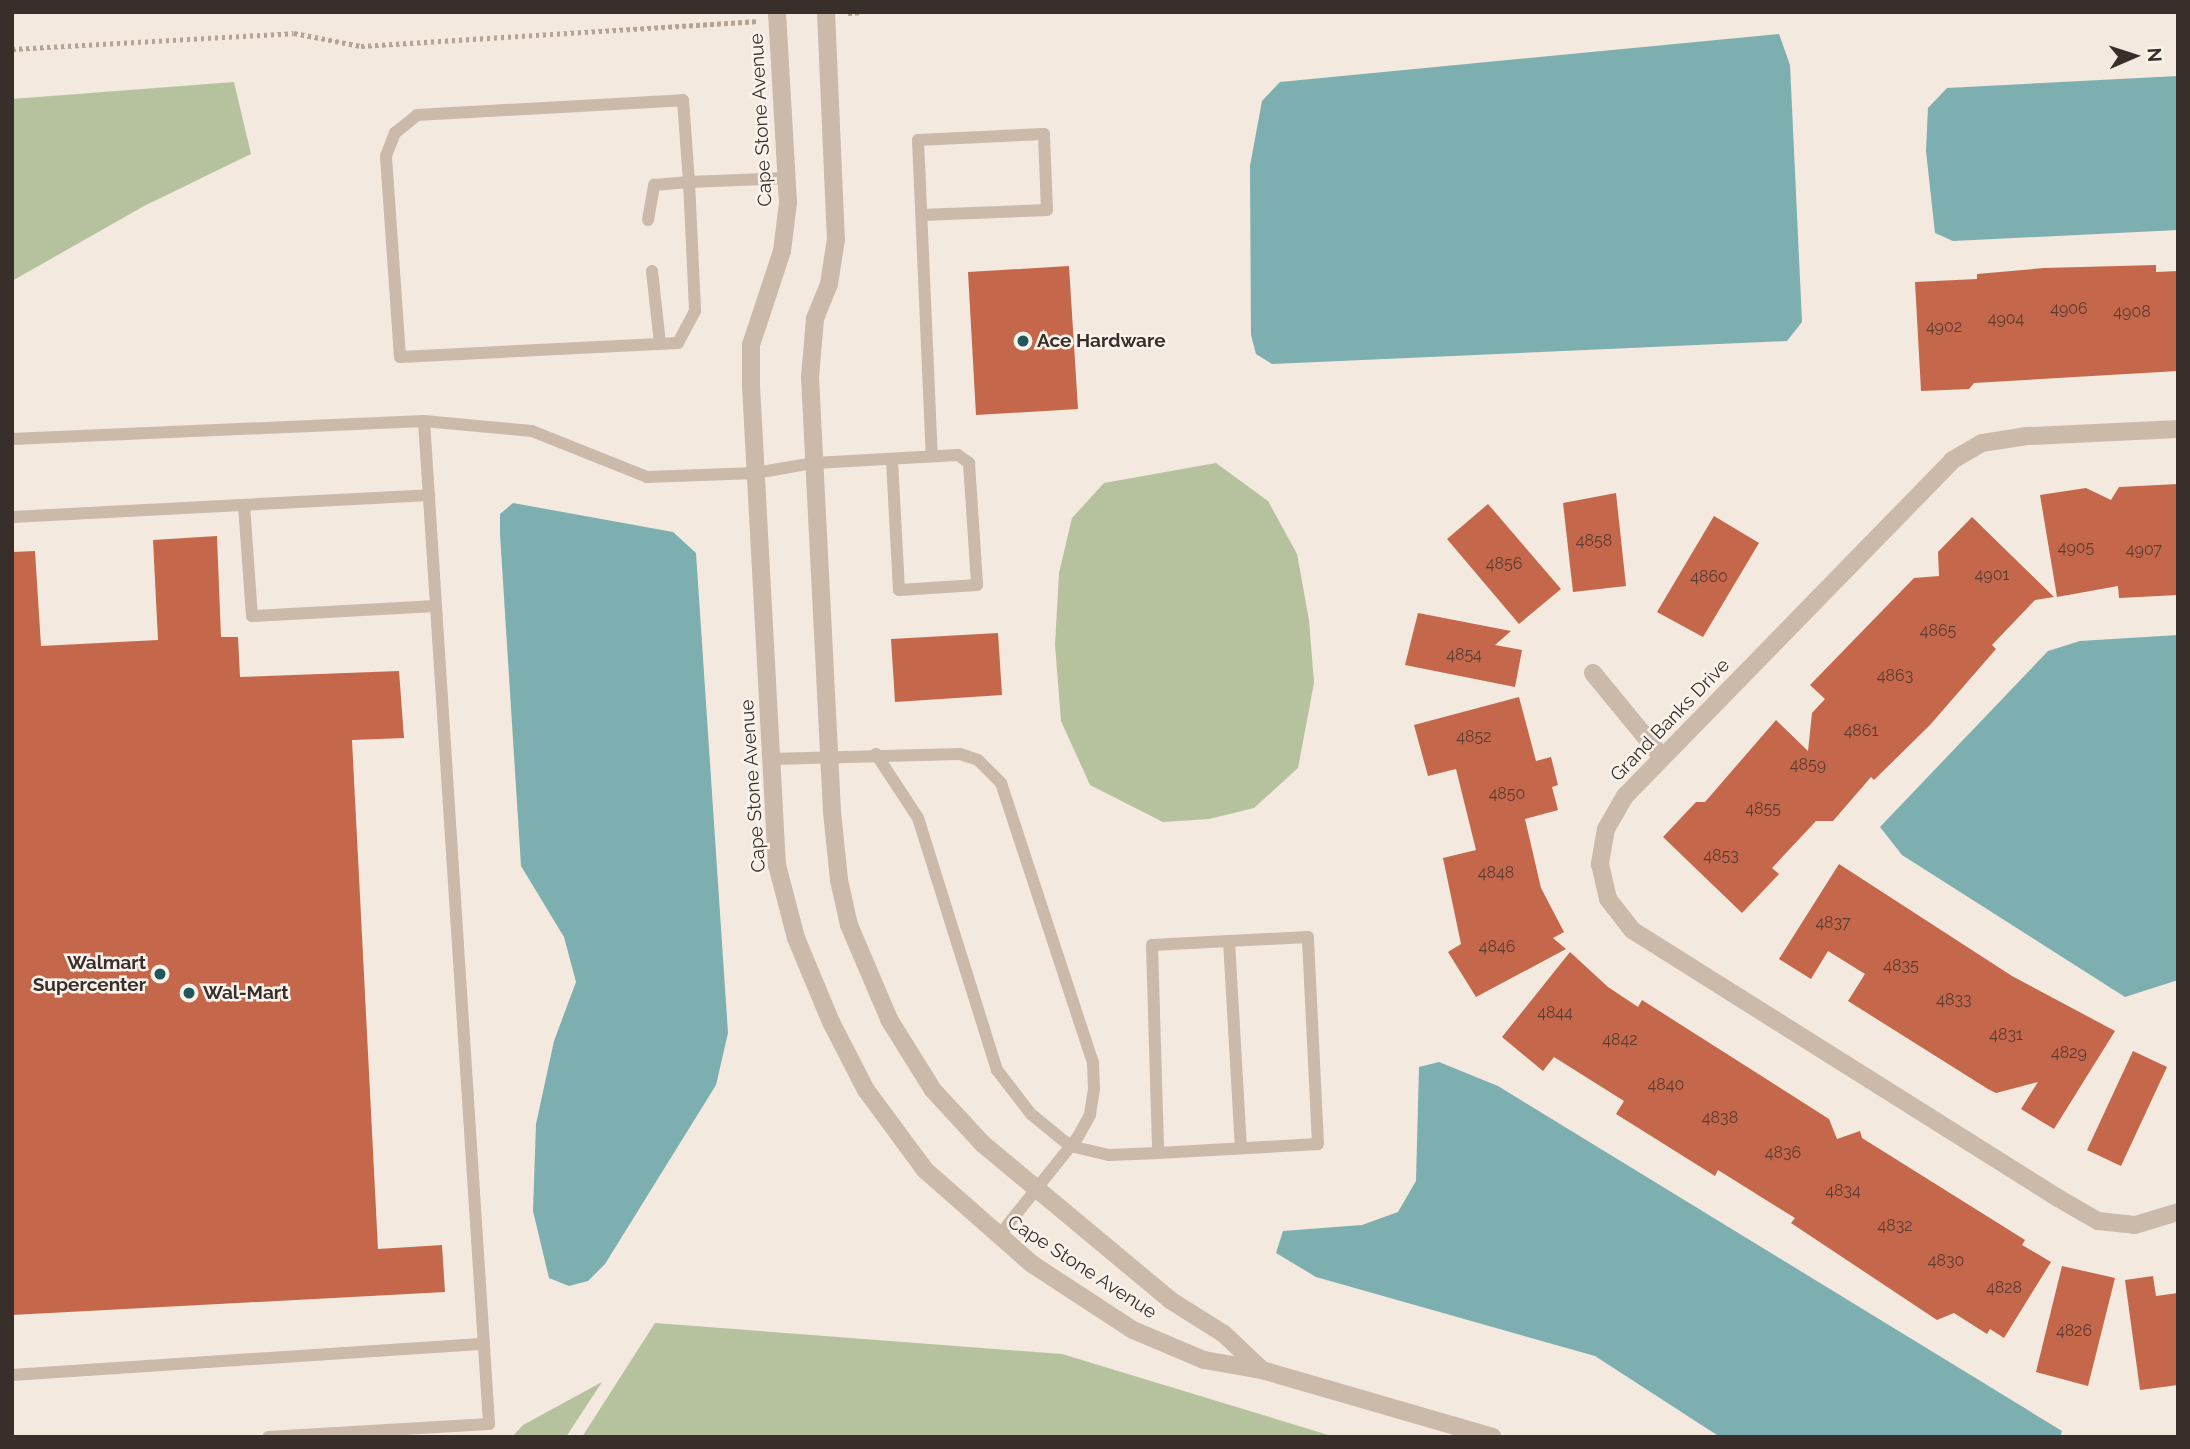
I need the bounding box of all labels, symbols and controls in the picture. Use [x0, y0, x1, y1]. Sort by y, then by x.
north arrow [2099, 21, 2169, 91]
street label: Cape Stone Avenue [745, 33, 777, 207]
text: N [2144, 47, 2166, 63]
house number: 4906 [2050, 299, 2088, 319]
house number: 4908 [2113, 302, 2151, 322]
house number: 4904 [1988, 309, 2024, 329]
house number: 4902 [1926, 317, 1962, 337]
place label: Ace Hardware [1037, 330, 1166, 352]
marker: Ace Hardware [1015, 333, 1031, 349]
house number: 4858 [1576, 531, 1612, 551]
house number: 4905 [2058, 538, 2094, 558]
house number: 4907 [2126, 540, 2162, 560]
house number: 4856 [1486, 554, 1522, 574]
house number: 4901 [1975, 565, 2009, 585]
house number: 4860 [1690, 567, 1728, 587]
house number: 4865 [1920, 621, 1956, 641]
house number: 4854 [1446, 645, 1482, 665]
street label: Grand Banks Drive [1606, 654, 1734, 786]
house number: 4863 [1877, 666, 1913, 686]
street label: Cape Stone Avenue [736, 699, 770, 873]
house number: 4861 [1844, 721, 1878, 741]
house number: 4852 [1456, 727, 1492, 747]
house number: 4859 [1790, 755, 1826, 775]
house number: 4850 [1489, 784, 1525, 804]
house number: 4855 [1745, 799, 1781, 819]
house number: 4853 [1703, 846, 1739, 866]
house number: 4848 [1478, 863, 1514, 883]
house number: 4837 [1815, 913, 1851, 933]
house number: 4846 [1479, 937, 1515, 957]
place label: Walmart Supercenter [33, 952, 146, 996]
house number: 4835 [1883, 956, 1919, 976]
marker: Walmart Supercenter [152, 966, 168, 982]
place label: Wal-Mart [203, 982, 288, 1004]
marker: Wal-Mart [181, 985, 197, 1001]
house number: 4833 [1936, 990, 1972, 1010]
house number: 4844 [1537, 1003, 1573, 1023]
house number: 4831 [1989, 1025, 2023, 1045]
house number: 4842 [1602, 1030, 1638, 1050]
house number: 4829 [2051, 1043, 2087, 1063]
house number: 4840 [1648, 1075, 1684, 1095]
house number: 4838 [1702, 1108, 1738, 1128]
house number: 4836 [1765, 1143, 1801, 1163]
house number: 4834 [1825, 1181, 1861, 1201]
street label: Cape Stone Avenue [1003, 1210, 1161, 1324]
house number: 4832 [1877, 1216, 1913, 1236]
house number: 4830 [1928, 1251, 1964, 1271]
house number: 4828 [1986, 1278, 2022, 1298]
house number: 4826 [2056, 1321, 2092, 1341]

